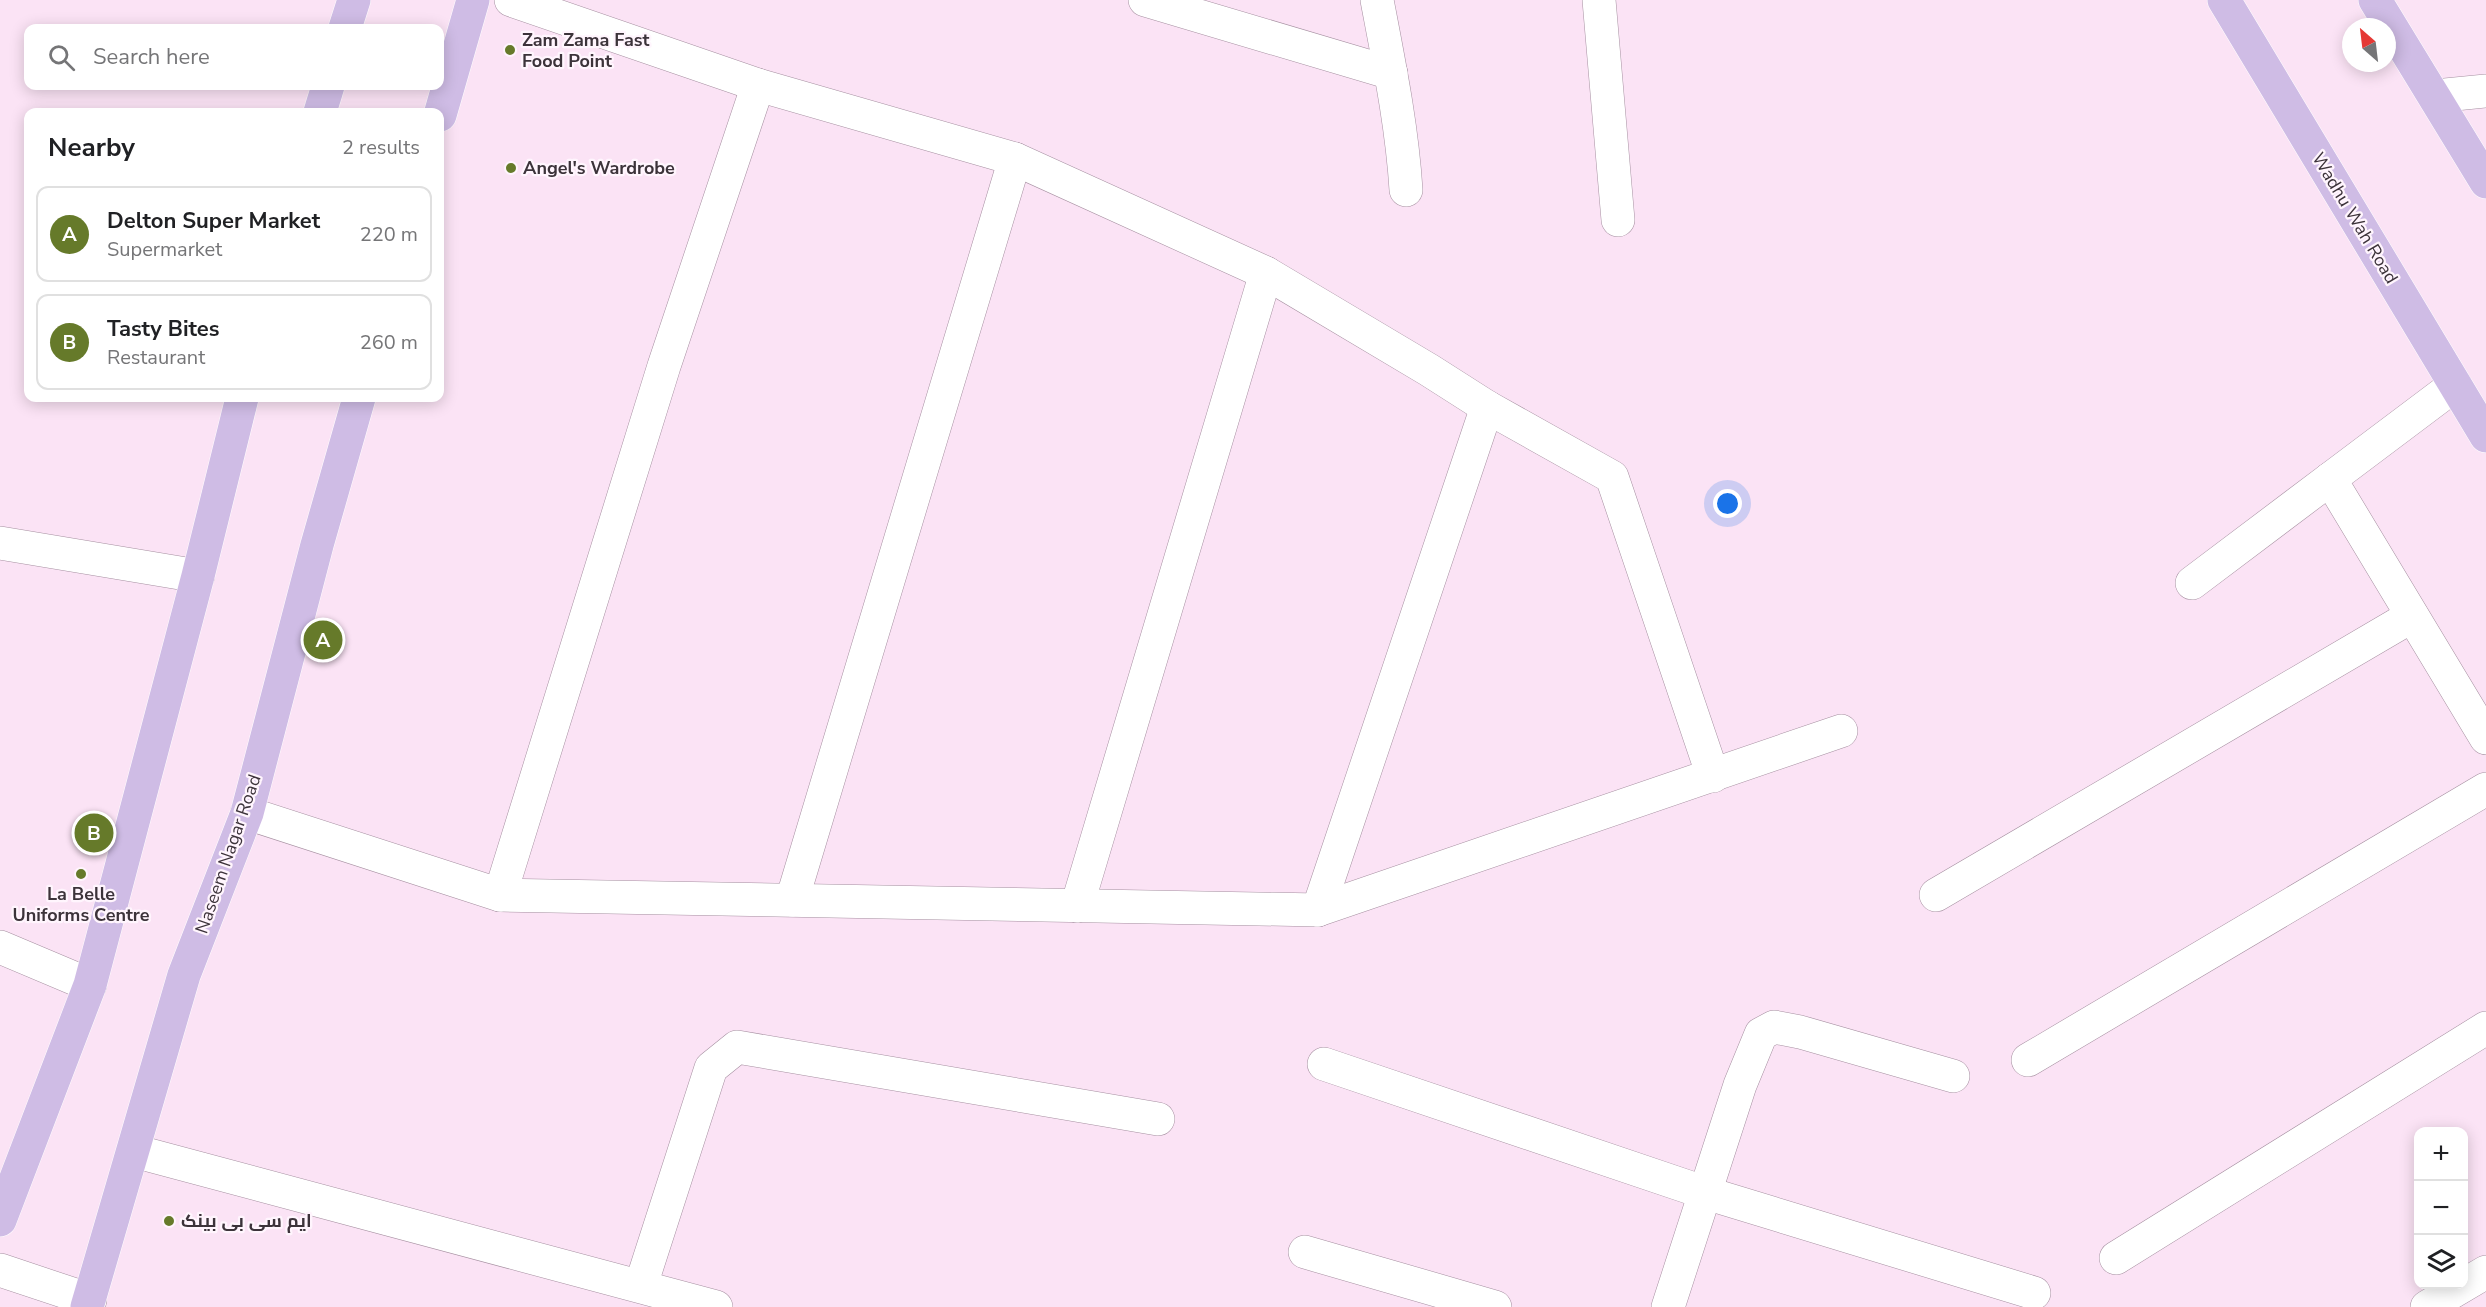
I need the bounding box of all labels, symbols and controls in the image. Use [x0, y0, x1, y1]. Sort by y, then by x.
north arrow [2342, 18, 2396, 72]
search box [24, 24, 444, 90]
place label: Zam Zama Fast Food Point [522, 28, 650, 73]
icon: search [45, 41, 78, 74]
text: Search here [93, 42, 210, 72]
marker: Zam Zama Fast Food Point [503, 43, 517, 57]
text: Nearby [48, 130, 135, 165]
text: 2 results [342, 134, 420, 161]
street label: Wadhu Wah Road [2306, 148, 2404, 288]
place label: Angel's Wardrobe [523, 156, 675, 180]
marker: Angel's Wardrobe [504, 161, 518, 175]
text: Delton Super Market [107, 206, 320, 236]
text: A [62, 221, 77, 248]
text: 220 m [360, 221, 418, 248]
text: Supermarket [107, 236, 222, 263]
text: Tasty Bites [107, 314, 220, 344]
text: B [63, 329, 76, 356]
text: 260 m [360, 329, 418, 356]
text: Restaurant [107, 344, 205, 371]
your location [1713, 489, 1742, 518]
pin: A [304, 618, 342, 662]
street label: Naseem Nagar Road [190, 771, 266, 937]
pin: B [74, 810, 113, 856]
marker: La Belle Uniforms Centre [74, 867, 88, 881]
place label: La Belle Uniforms Centre [12, 882, 150, 927]
map controls [2414, 1127, 2468, 1289]
button: + [2414, 1127, 2468, 1181]
button: − [2414, 1181, 2468, 1235]
place label: ایم سی بی بینک [181, 1209, 312, 1233]
marker: ایم سی بی بینک [162, 1214, 176, 1228]
button: layers [2414, 1235, 2468, 1289]

